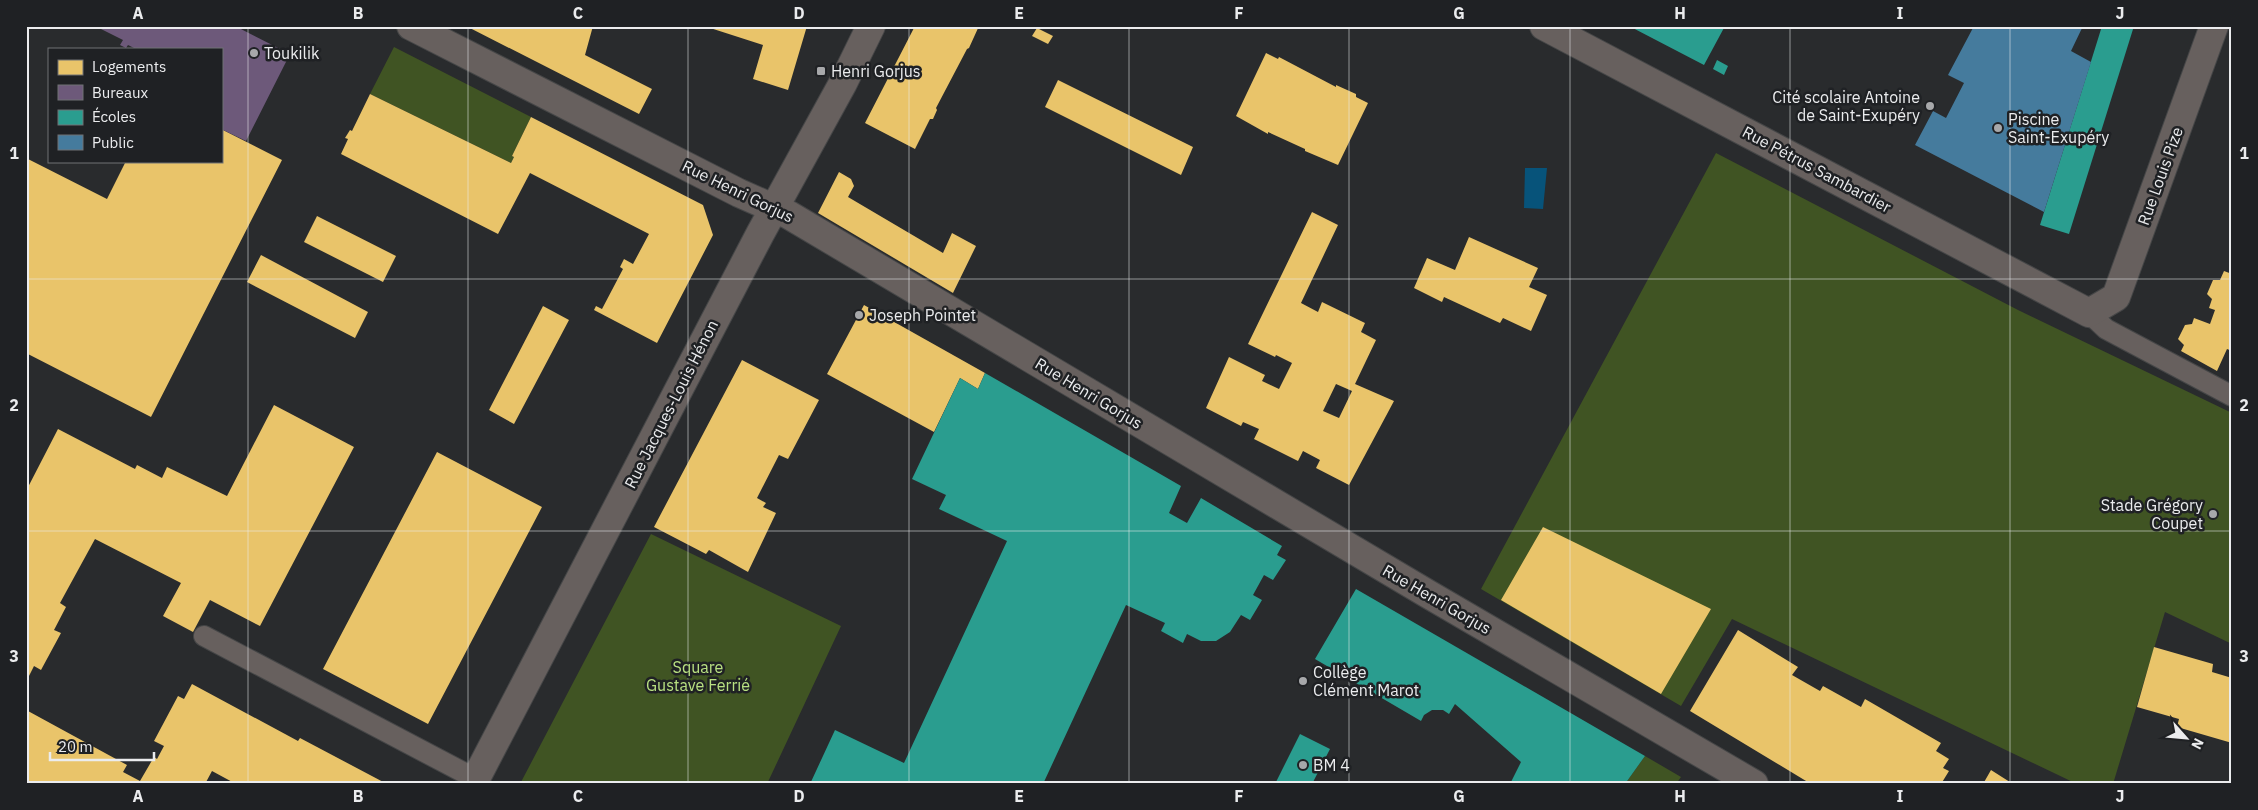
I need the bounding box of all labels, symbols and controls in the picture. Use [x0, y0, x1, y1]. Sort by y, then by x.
text: A [133, 3, 144, 23]
text: B [353, 3, 364, 23]
text: C [573, 3, 583, 23]
text: D [793, 3, 805, 23]
text: E [1014, 3, 1024, 23]
text: F [1234, 3, 1244, 23]
text: G [1453, 3, 1465, 23]
text: H [1674, 3, 1686, 23]
text: I [1897, 3, 1904, 23]
text: J [2116, 3, 2124, 23]
place label: Toukilik [264, 43, 320, 63]
marker: Toukilik [248, 47, 260, 59]
legend [48, 48, 222, 162]
text: Logements [92, 57, 166, 76]
place label: Henri Gorjus [831, 61, 921, 81]
marker: Henri Gorjus [815, 65, 827, 77]
text: Bureaux [92, 83, 149, 102]
place label: Cité scolaire Antoine de Saint-Exupéry [1772, 87, 1920, 125]
marker: Cité scolaire Antoine de Saint-Exupéry [1924, 100, 1936, 112]
text: Écoles [92, 107, 136, 126]
place label: Piscine Saint-Exupéry [2008, 109, 2109, 147]
street label: Rue Pétrus Sambardier [1739, 121, 1895, 217]
marker: Piscine Saint-Exupéry [1992, 122, 2004, 134]
street label: Rue Louis Pize [2133, 124, 2187, 228]
text: Public [92, 133, 134, 152]
text: 1 [9, 143, 19, 163]
text: 1 [2239, 143, 2249, 163]
street label: Rue Henri Gorjus [679, 155, 797, 227]
place label: Joseph Pointet [869, 305, 976, 325]
marker: Joseph Pointet [853, 309, 865, 321]
street label: Rue Jacques-Louis Hénon [620, 316, 722, 492]
street label: Rue Henri Gorjus [1032, 353, 1146, 433]
text: 2 [9, 395, 19, 415]
text: 2 [2239, 395, 2249, 415]
place label: Stade Grégory Coupet [2101, 495, 2203, 533]
marker: Stade Grégory Coupet [2207, 508, 2219, 520]
street label: Rue Henri Gorjus [1379, 560, 1495, 638]
text: 3 [9, 646, 19, 666]
text: 3 [2239, 646, 2249, 666]
park label: Square Gustave Ferrié [646, 657, 750, 695]
place label: Collège Clément Marot [1313, 662, 1419, 700]
marker: Collège Clément Marot [1297, 675, 1309, 687]
north arrow [2160, 712, 2210, 762]
scale bar [50, 730, 154, 762]
text: N [2187, 735, 2208, 753]
text: 20 m [58, 737, 93, 756]
place label: BM 4 [1313, 755, 1350, 775]
marker: BM 4 [1297, 759, 1309, 771]
text: A [133, 786, 144, 806]
text: B [353, 786, 364, 806]
text: C [573, 786, 583, 806]
text: D [793, 786, 805, 806]
text: E [1014, 786, 1024, 806]
text: F [1234, 786, 1244, 806]
text: G [1453, 786, 1465, 806]
text: H [1674, 786, 1686, 806]
text: I [1897, 786, 1904, 806]
text: J [2116, 786, 2124, 806]

